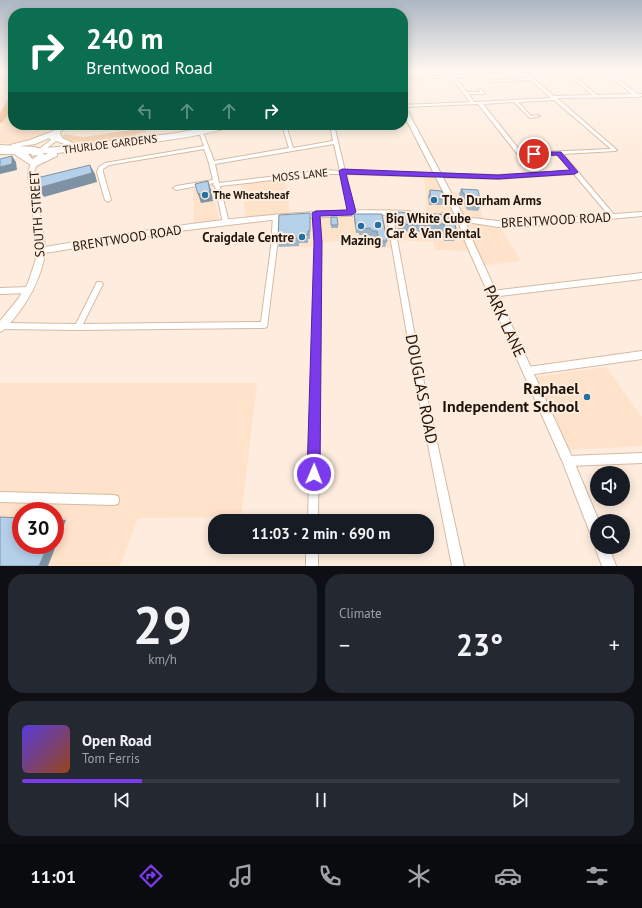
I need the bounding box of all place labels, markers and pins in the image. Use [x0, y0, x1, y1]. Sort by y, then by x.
pin [517, 137, 551, 171]
place label: The Wheatsheaf [213, 188, 290, 202]
marker: The Wheatsheaf [200, 190, 210, 200]
place label: The Durham Arms [442, 192, 542, 209]
marker: The Durham Arms [429, 195, 439, 205]
place label: Big White Cube Car & Van Rental [386, 210, 481, 242]
marker: Big White Cube Car & Van Rental [373, 220, 383, 230]
marker: Mazing [356, 221, 366, 231]
place label: Craigdale Centre [202, 229, 294, 246]
marker: Craigdale Centre [297, 232, 307, 242]
place label: Mazing [341, 232, 381, 249]
place label: Raphael Independent School [442, 378, 579, 416]
marker: Raphael Independent School [582, 392, 592, 402]

